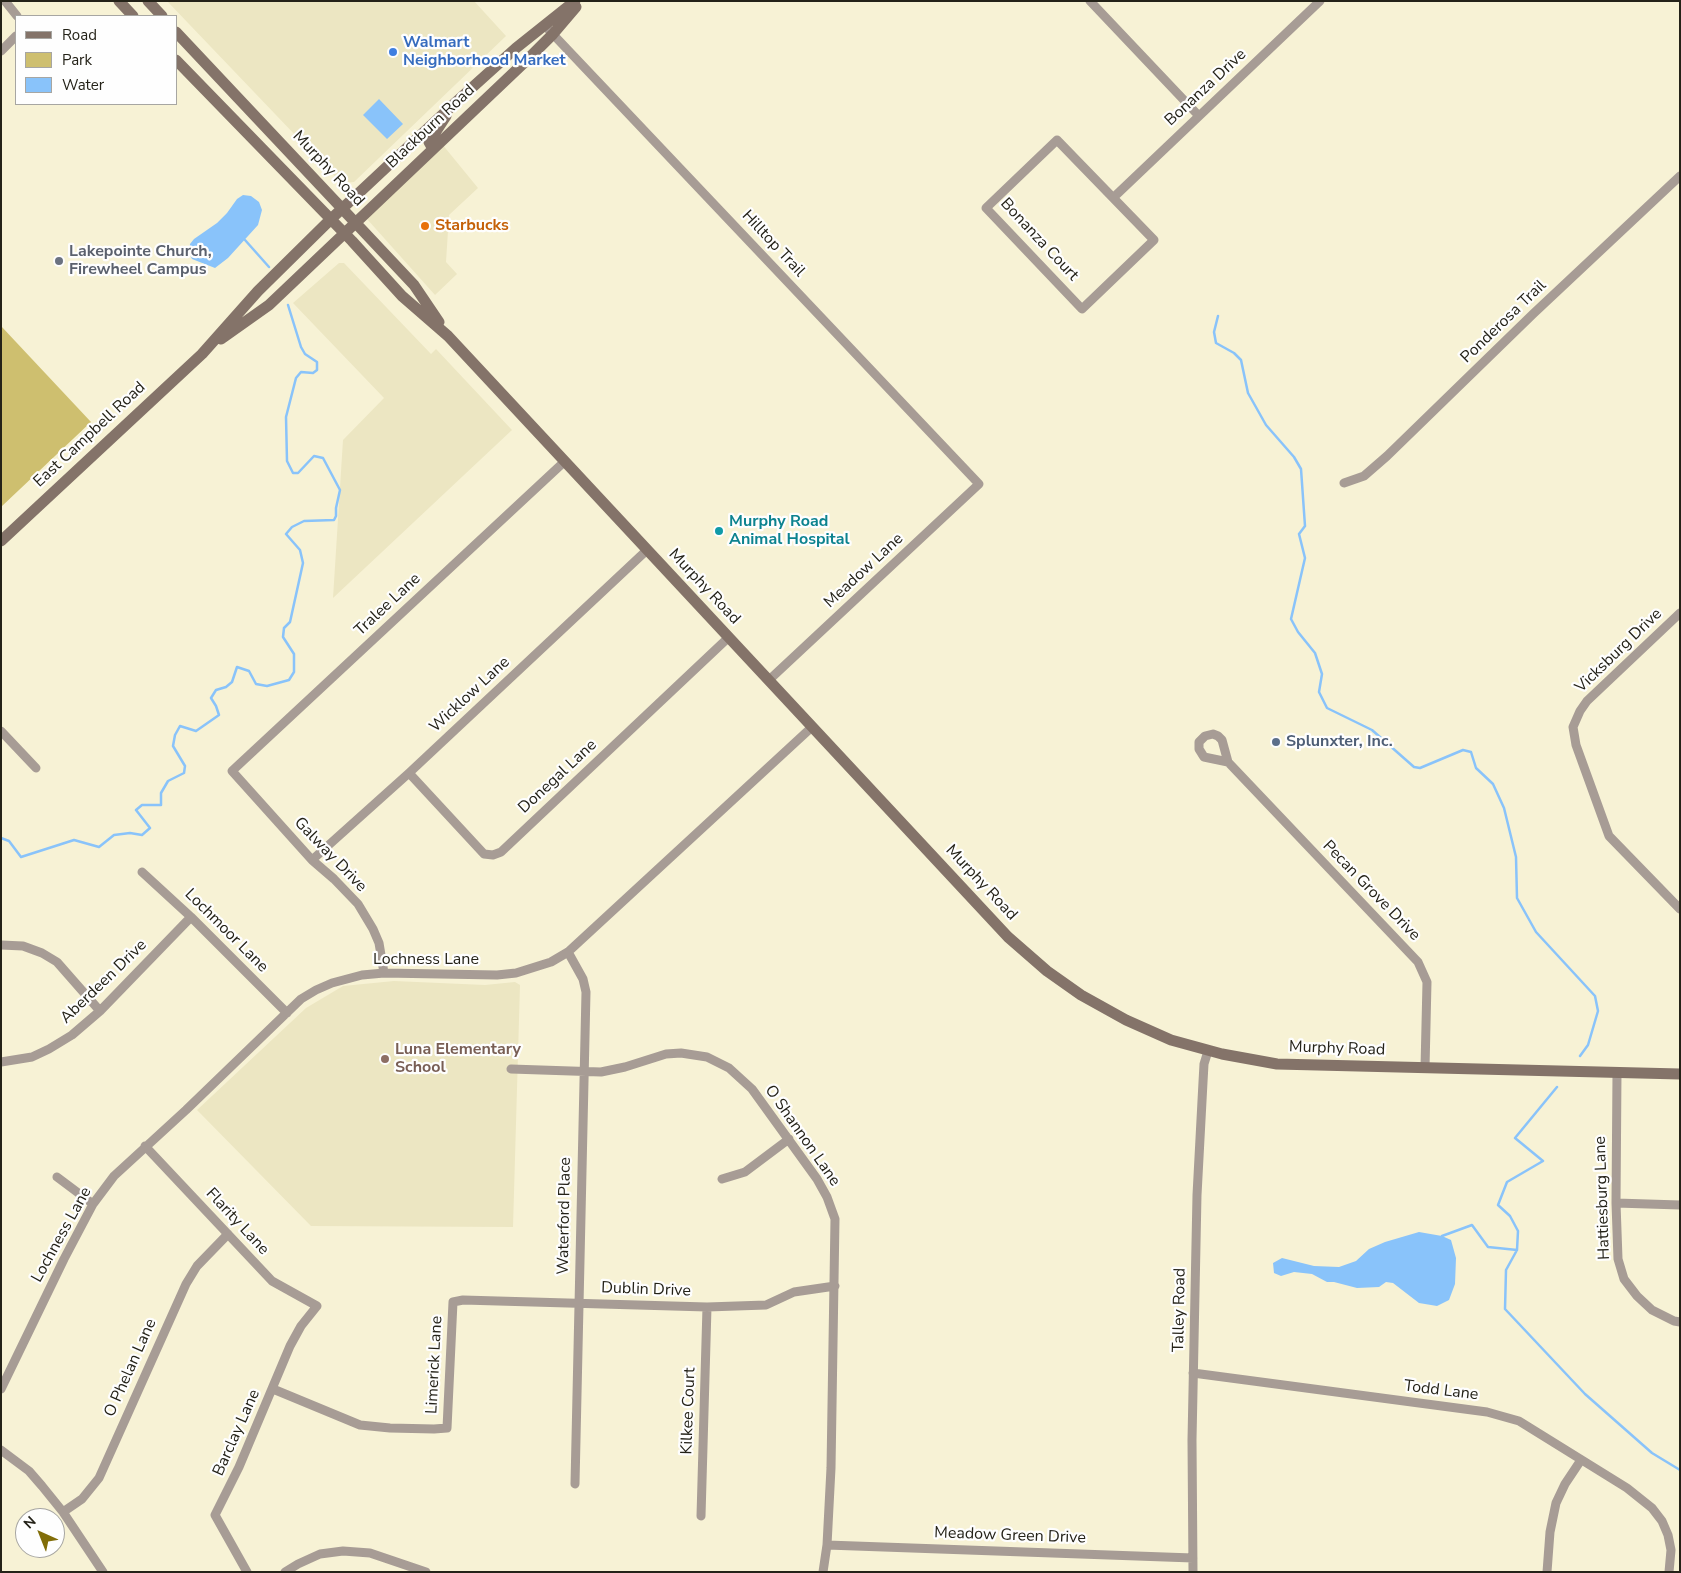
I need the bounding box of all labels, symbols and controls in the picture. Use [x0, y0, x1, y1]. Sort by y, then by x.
legend [15, 15, 178, 105]
text: Road [62, 25, 97, 45]
place label: Walmart Neighborhood Market [403, 33, 566, 71]
street label: Bonanza Drive [1161, 45, 1251, 131]
marker: Walmart Neighborhood Market [387, 46, 399, 58]
text: Park [62, 50, 92, 70]
text: Water [62, 75, 104, 95]
street label: Blackburn Road [383, 81, 479, 173]
street label: Murphy Road [288, 127, 368, 211]
street label: Bonanza Court [996, 195, 1082, 285]
street label: Hilltop Trail [737, 207, 809, 281]
place label: Starbucks [435, 216, 509, 236]
marker: Starbucks [419, 220, 431, 232]
place label: Lakepointe Church, Firewheel Campus [69, 242, 212, 280]
marker: Lakepointe Church, Firewheel Campus [53, 255, 65, 267]
street label: Ponderosa Trail [1457, 276, 1551, 368]
street label: East Campbell Road [30, 378, 150, 492]
place label: Murphy Road Animal Hospital [729, 512, 850, 550]
marker: Murphy Road Animal Hospital [713, 525, 725, 537]
street label: Meadow Lane [820, 529, 908, 613]
street label: Murphy Road [664, 545, 744, 629]
street label: Tralee Lane [351, 570, 425, 640]
street label: Vicksburg Drive [1572, 605, 1666, 697]
street label: Wicklow Lane [426, 653, 514, 737]
place label: Splunxter, Inc. [1286, 732, 1393, 752]
street label: Donegal Lane [515, 736, 601, 818]
marker: Splunxter, Inc. [1270, 736, 1282, 748]
street label: Galway Drive [290, 814, 370, 896]
street label: Pecan Grove Drive [1318, 837, 1424, 945]
street label: Murphy Road [941, 841, 1021, 925]
street label: Lochmoor Lane [180, 885, 272, 977]
street label: Aberdeen Drive [57, 936, 151, 1028]
street label: Lochness Lane [373, 950, 479, 970]
street label: Murphy Road [1289, 1038, 1385, 1060]
place label: Luna Elementary School [395, 1040, 521, 1078]
marker: Luna Elementary School [379, 1053, 391, 1065]
street label: O Shannon Lane [760, 1082, 844, 1190]
street label: Hattiesburg Lane [1591, 1136, 1615, 1260]
street label: Waterford Place [554, 1157, 576, 1275]
street label: Lochness Lane [28, 1184, 96, 1286]
street label: Flarity Lane [201, 1185, 273, 1259]
street label: Talley Road [1170, 1268, 1190, 1352]
street label: Dublin Drive [601, 1279, 691, 1301]
street label: Limerick Lane [423, 1315, 447, 1415]
street label: O Phelan Lane [101, 1316, 161, 1420]
street label: Kilkee Court [678, 1367, 700, 1455]
street label: Todd Lane [1403, 1377, 1479, 1405]
street label: Barclay Lane [209, 1387, 265, 1479]
north arrow [15, 1508, 65, 1558]
text: N [20, 1512, 40, 1533]
street label: Meadow Green Drive [934, 1524, 1086, 1548]

